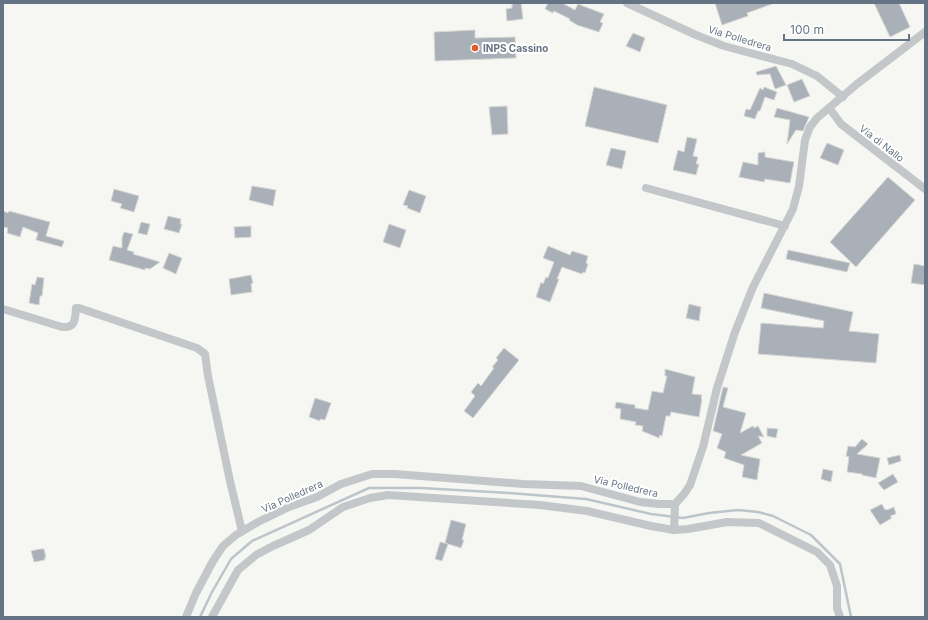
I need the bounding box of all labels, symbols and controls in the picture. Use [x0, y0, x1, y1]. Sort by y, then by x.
scale bar [784, 16, 909, 42]
text: 100 m [790, 22, 824, 37]
street label: Via Polledrera [707, 23, 773, 53]
place label: INPS Cassino [483, 42, 548, 54]
marker: INPS Cassino [470, 43, 480, 53]
street label: Via di Nallo [857, 122, 907, 164]
street label: Via Polledrera [593, 473, 659, 499]
street label: Via Polledrera [260, 477, 324, 515]

